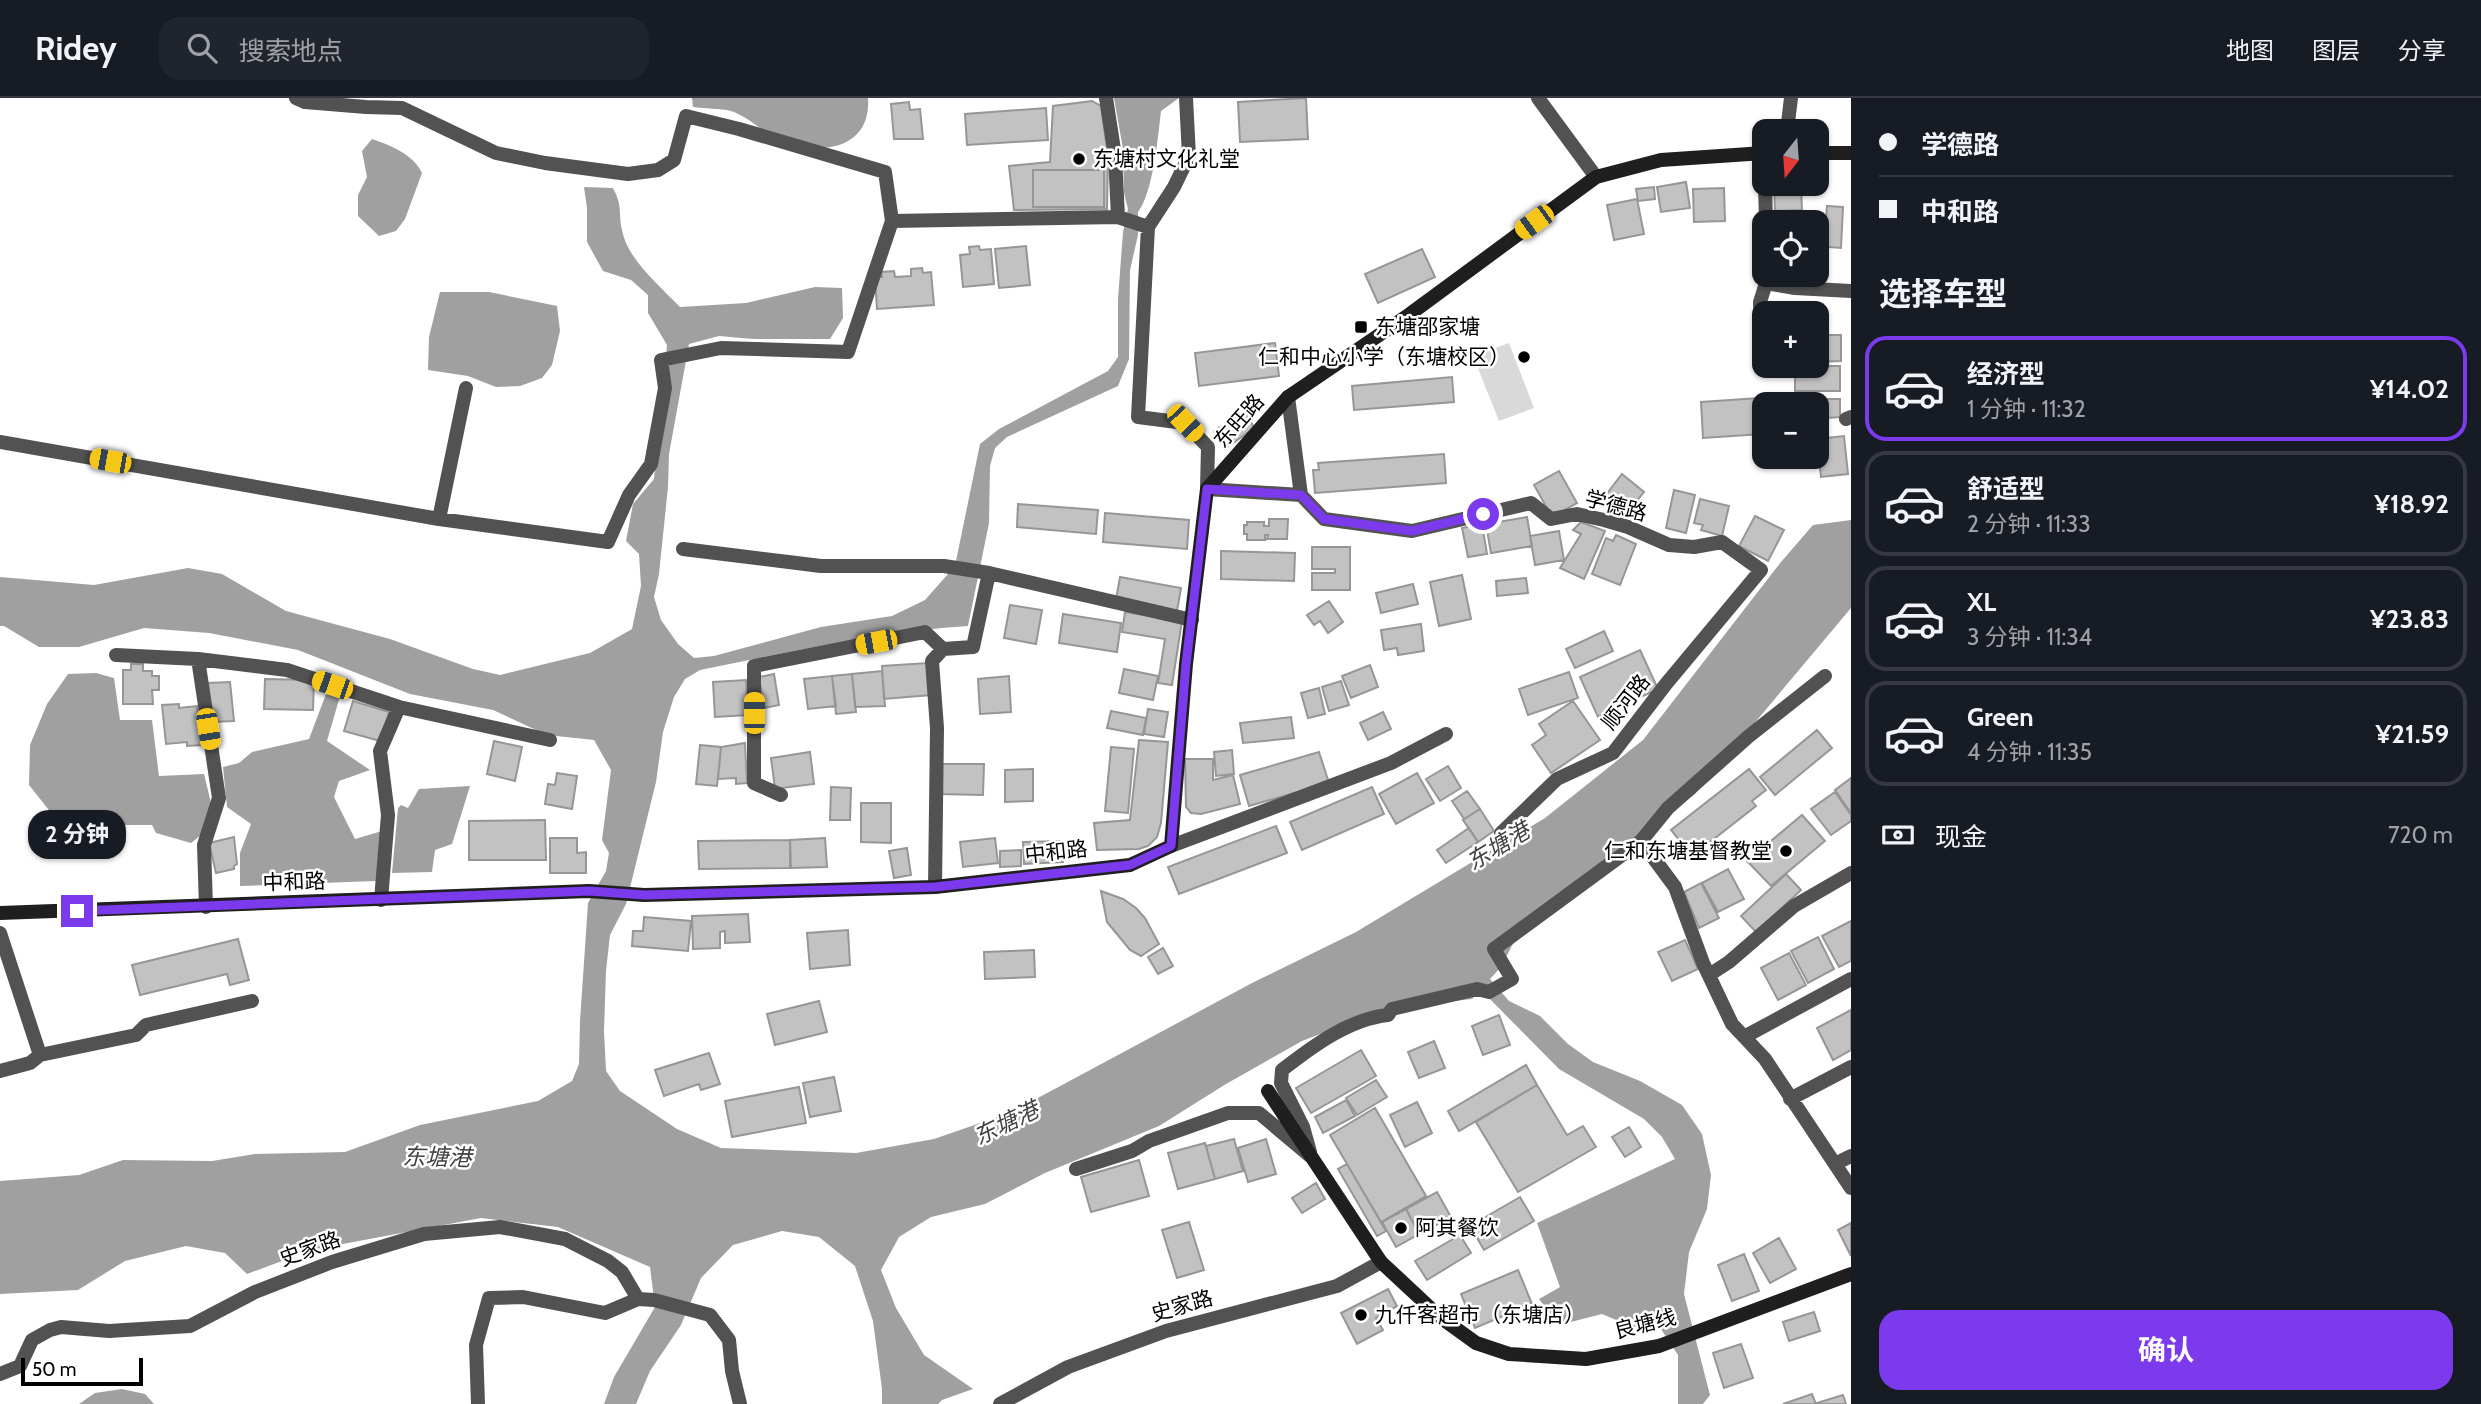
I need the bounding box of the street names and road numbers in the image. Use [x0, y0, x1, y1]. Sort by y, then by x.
street label: 东旺路 [1209, 389, 1269, 453]
street label: 学德路 [1582, 485, 1650, 526]
street label: 顺河路 [1596, 669, 1655, 734]
street label: 中和路 [1023, 836, 1089, 867]
street label: 中和路 [262, 868, 326, 895]
street label: 史家路 [276, 1226, 344, 1271]
street label: 史家路 [1148, 1285, 1216, 1326]
street label: 良塘线 [1611, 1304, 1678, 1343]

